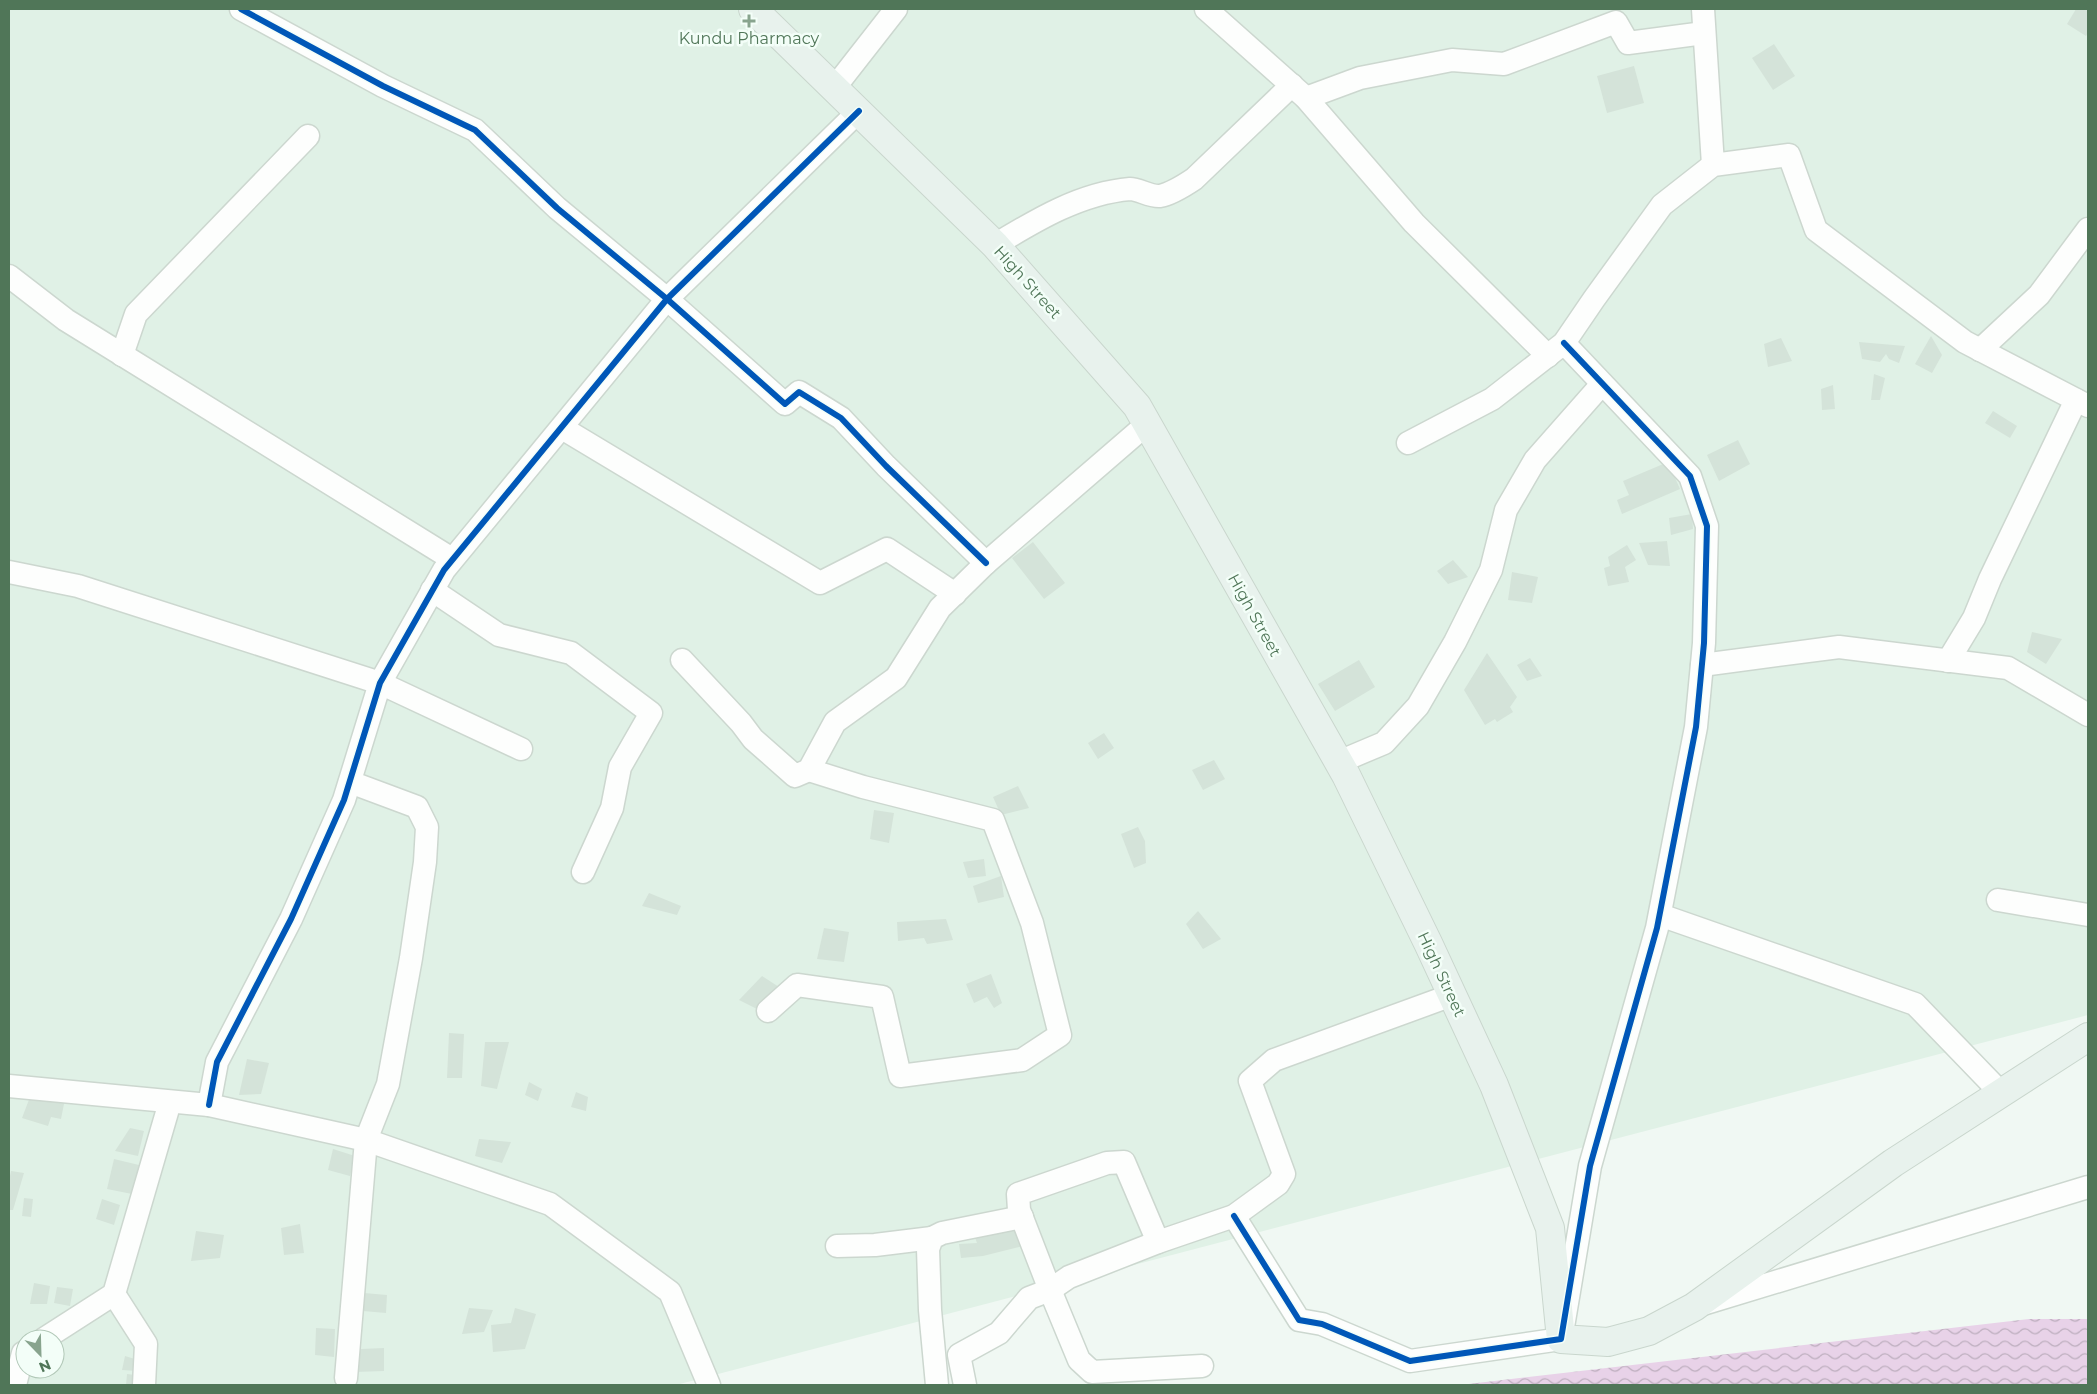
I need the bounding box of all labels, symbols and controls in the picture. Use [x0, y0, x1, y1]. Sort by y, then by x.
marker: Kundu Pharmacy [743, 15, 755, 27]
place label: Kundu Pharmacy [679, 29, 820, 48]
street label: High Street [990, 242, 1066, 323]
street label: High Street [1224, 571, 1285, 660]
street label: High Street [1414, 929, 1470, 1020]
north arrow [15, 1329, 65, 1379]
text: N [36, 1355, 54, 1376]

